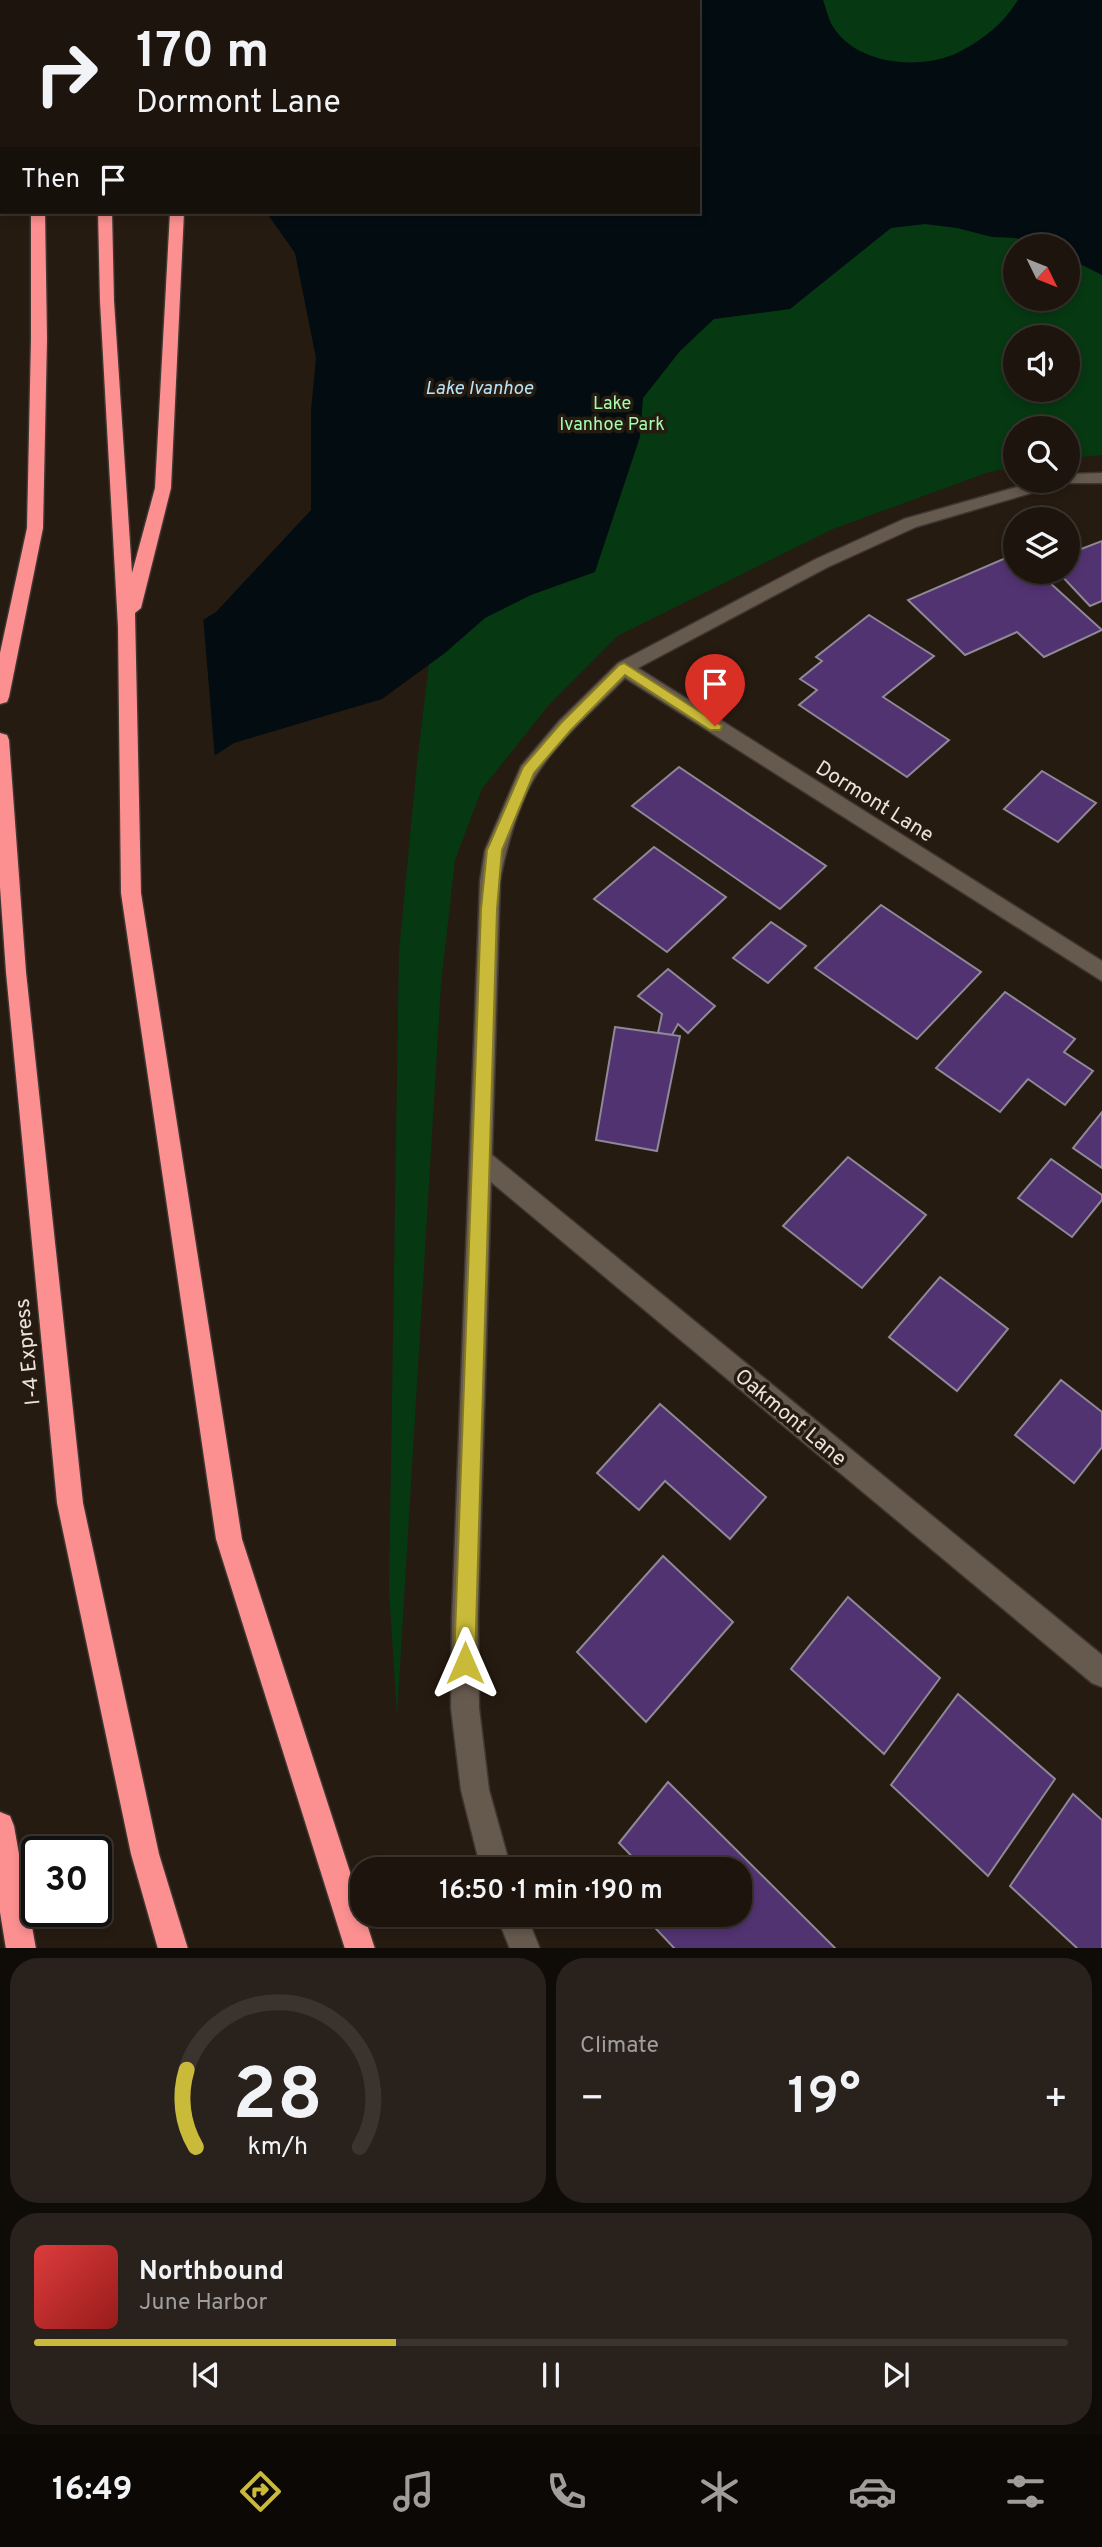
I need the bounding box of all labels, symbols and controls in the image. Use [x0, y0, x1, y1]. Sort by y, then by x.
text: 170 m [136, 23, 269, 85]
icon: right [21, 28, 112, 119]
text: Dormont Lane [136, 84, 341, 124]
icon: arrive [94, 161, 132, 199]
text: Then [21, 164, 80, 197]
north arrow [1003, 234, 1080, 312]
map controls [1003, 234, 1080, 584]
button: sound [1003, 325, 1080, 402]
water label: Lake Ivanhoe [425, 377, 533, 401]
park label: Lake Ivanhoe Park [559, 393, 665, 437]
button: search [1003, 416, 1080, 493]
button: layers [1003, 507, 1080, 584]
pin [685, 654, 745, 726]
icon: arrive [696, 665, 734, 703]
street label: Dormont Lane [810, 755, 938, 849]
street label: I-4 Express [9, 1297, 48, 1406]
street label: Oakmont Lane [729, 1363, 852, 1473]
position arrow [428, 1626, 502, 1700]
speed limit sign: 30 [21, 1836, 112, 1927]
text: 16:50 · 1 min · 190 m [439, 1875, 663, 1908]
text: Climate [580, 2032, 659, 2061]
text: 28 [233, 2053, 323, 2145]
text: 19° [787, 2066, 861, 2132]
text: − [580, 2076, 605, 2125]
text: + [1043, 2076, 1068, 2125]
text: km/h [248, 2131, 308, 2163]
text: Northbound [139, 2256, 284, 2289]
text: June Harbor [139, 2289, 267, 2318]
icon: previous [187, 2356, 225, 2394]
icon: pause [532, 2356, 570, 2394]
icon: next [877, 2356, 915, 2394]
icon: directions [236, 2467, 285, 2516]
icon: music [389, 2467, 438, 2516]
icon: phone [542, 2467, 591, 2516]
icon: climate [695, 2467, 744, 2516]
icon: car [848, 2467, 897, 2516]
icon: filters [1001, 2467, 1050, 2516]
text: 16:49 [52, 2471, 132, 2511]

